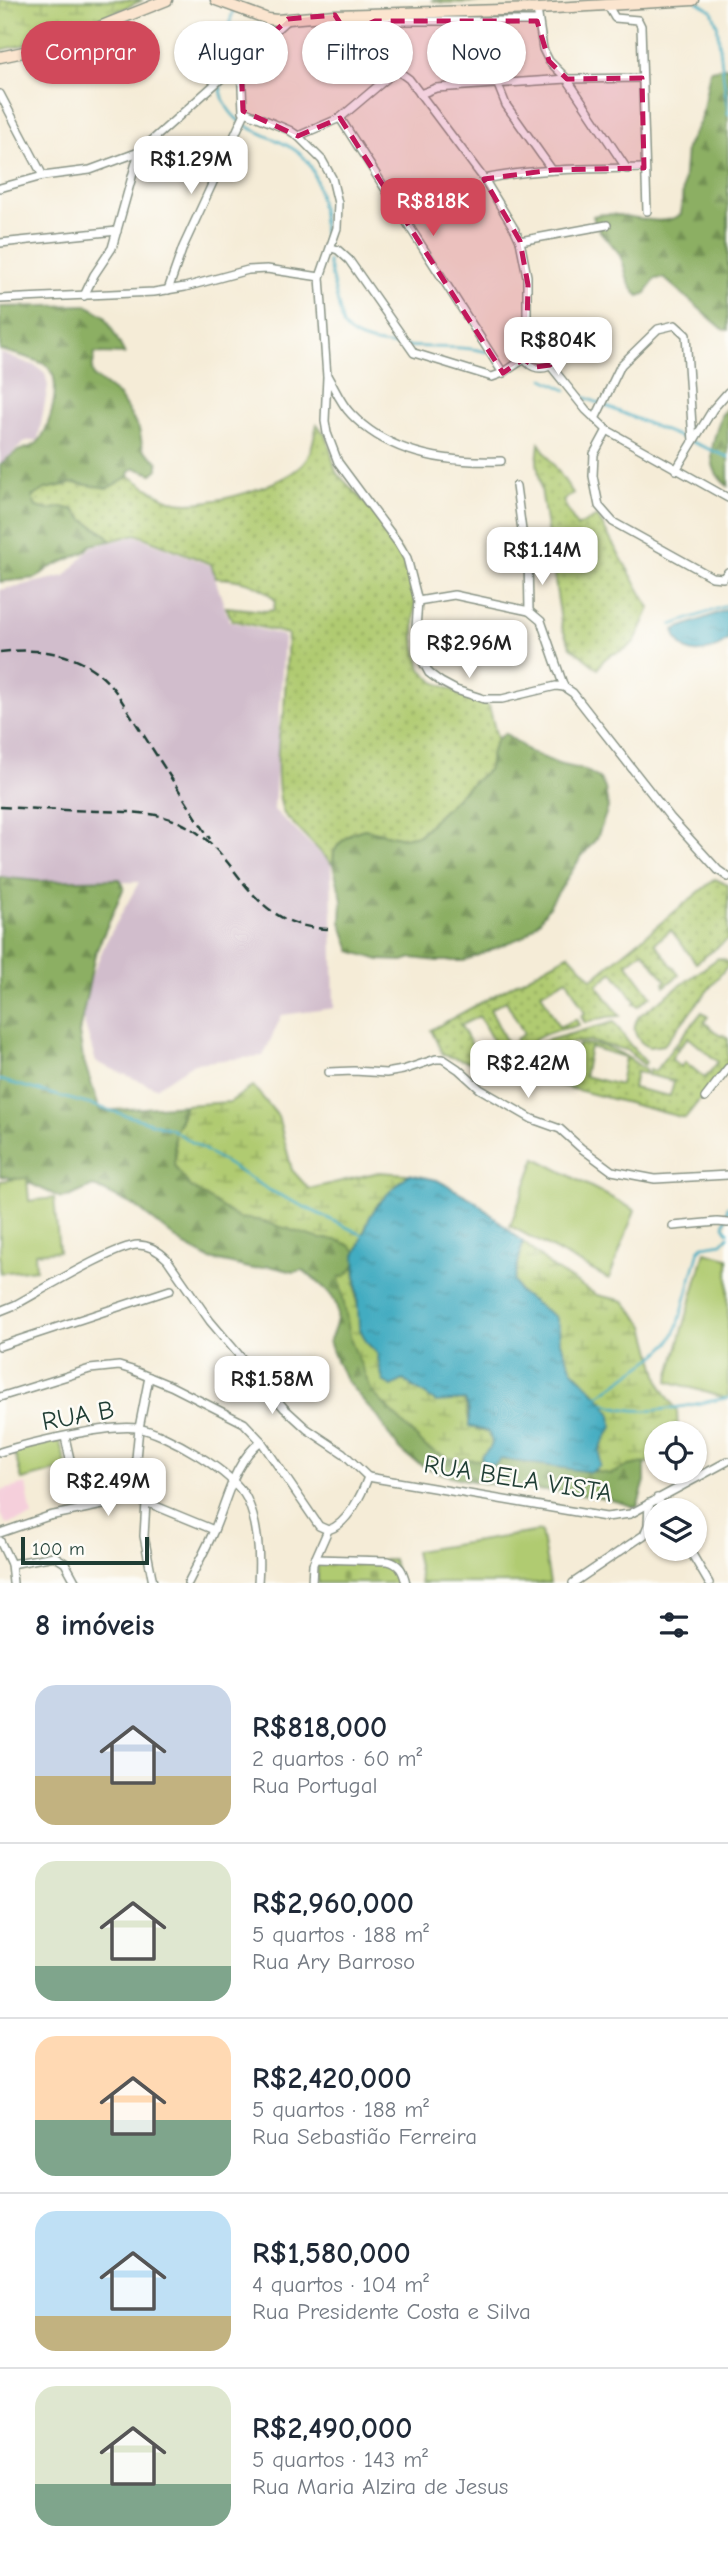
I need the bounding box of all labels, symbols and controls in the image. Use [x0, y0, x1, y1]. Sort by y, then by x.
chip: Comprar [21, 21, 160, 84]
chip: Alugar [174, 21, 288, 84]
chip: Filtros [302, 21, 413, 84]
chip: Novo [427, 21, 526, 84]
pin: R$1.29M [126, 136, 256, 196]
text: R$1.29M [150, 145, 232, 172]
pin: R$818K [376, 178, 490, 238]
text: R$818K [397, 187, 469, 214]
pin: R$804K [501, 318, 615, 377]
text: R$804K [520, 326, 596, 353]
pin: R$1.14M [477, 528, 607, 587]
text: R$1.14M [503, 536, 581, 563]
pin: R$2.96M [404, 620, 534, 680]
text: R$2.96M [426, 629, 512, 656]
pin: R$2.42M [463, 1040, 593, 1100]
text: R$2.42M [486, 1049, 570, 1076]
pin: R$1.58M [207, 1356, 337, 1416]
text: R$1.58M [231, 1365, 313, 1392]
street label: RUA B [39, 1395, 117, 1437]
map controls [644, 1421, 707, 1561]
button: locate [644, 1421, 707, 1484]
street label: RUA BELA VISTA [422, 1449, 614, 1509]
pin: R$2.49M [43, 1458, 173, 1518]
text: R$2.49M [66, 1467, 150, 1494]
button: layers [644, 1498, 707, 1561]
scale bar [21, 1534, 149, 1566]
text: 100 m [32, 1538, 85, 1560]
icon: filters [655, 1606, 693, 1644]
text: 8 imóveis [35, 1608, 155, 1643]
text: R$818,000 [252, 1710, 387, 1745]
icon: home [91, 1713, 175, 1797]
text: 2 quartos · 60 m² [252, 1745, 422, 1772]
text: Rua Portugal [252, 1772, 378, 1799]
text: R$2,960,000 [252, 1886, 414, 1921]
icon: home [91, 1889, 175, 1973]
text: 5 quartos · 188 m² [252, 1921, 429, 1948]
text: Rua Ary Barroso [252, 1948, 415, 1975]
text: R$2,420,000 [252, 2061, 412, 2096]
icon: home [91, 2064, 175, 2148]
text: 5 quartos · 188 m² [252, 2096, 429, 2123]
text: Rua Sebastião Ferreira [252, 2123, 477, 2150]
text: R$1,580,000 [252, 2236, 411, 2271]
icon: home [91, 2239, 175, 2323]
text: 4 quartos · 104 m² [252, 2271, 429, 2298]
text: Rua Presidente Costa e Silva [252, 2298, 531, 2325]
text: R$2,490,000 [252, 2411, 412, 2446]
icon: home [91, 2414, 175, 2498]
text: 5 quartos · 143 m² [252, 2446, 428, 2473]
text: Rua Maria Alzira de Jesus [252, 2473, 508, 2500]

